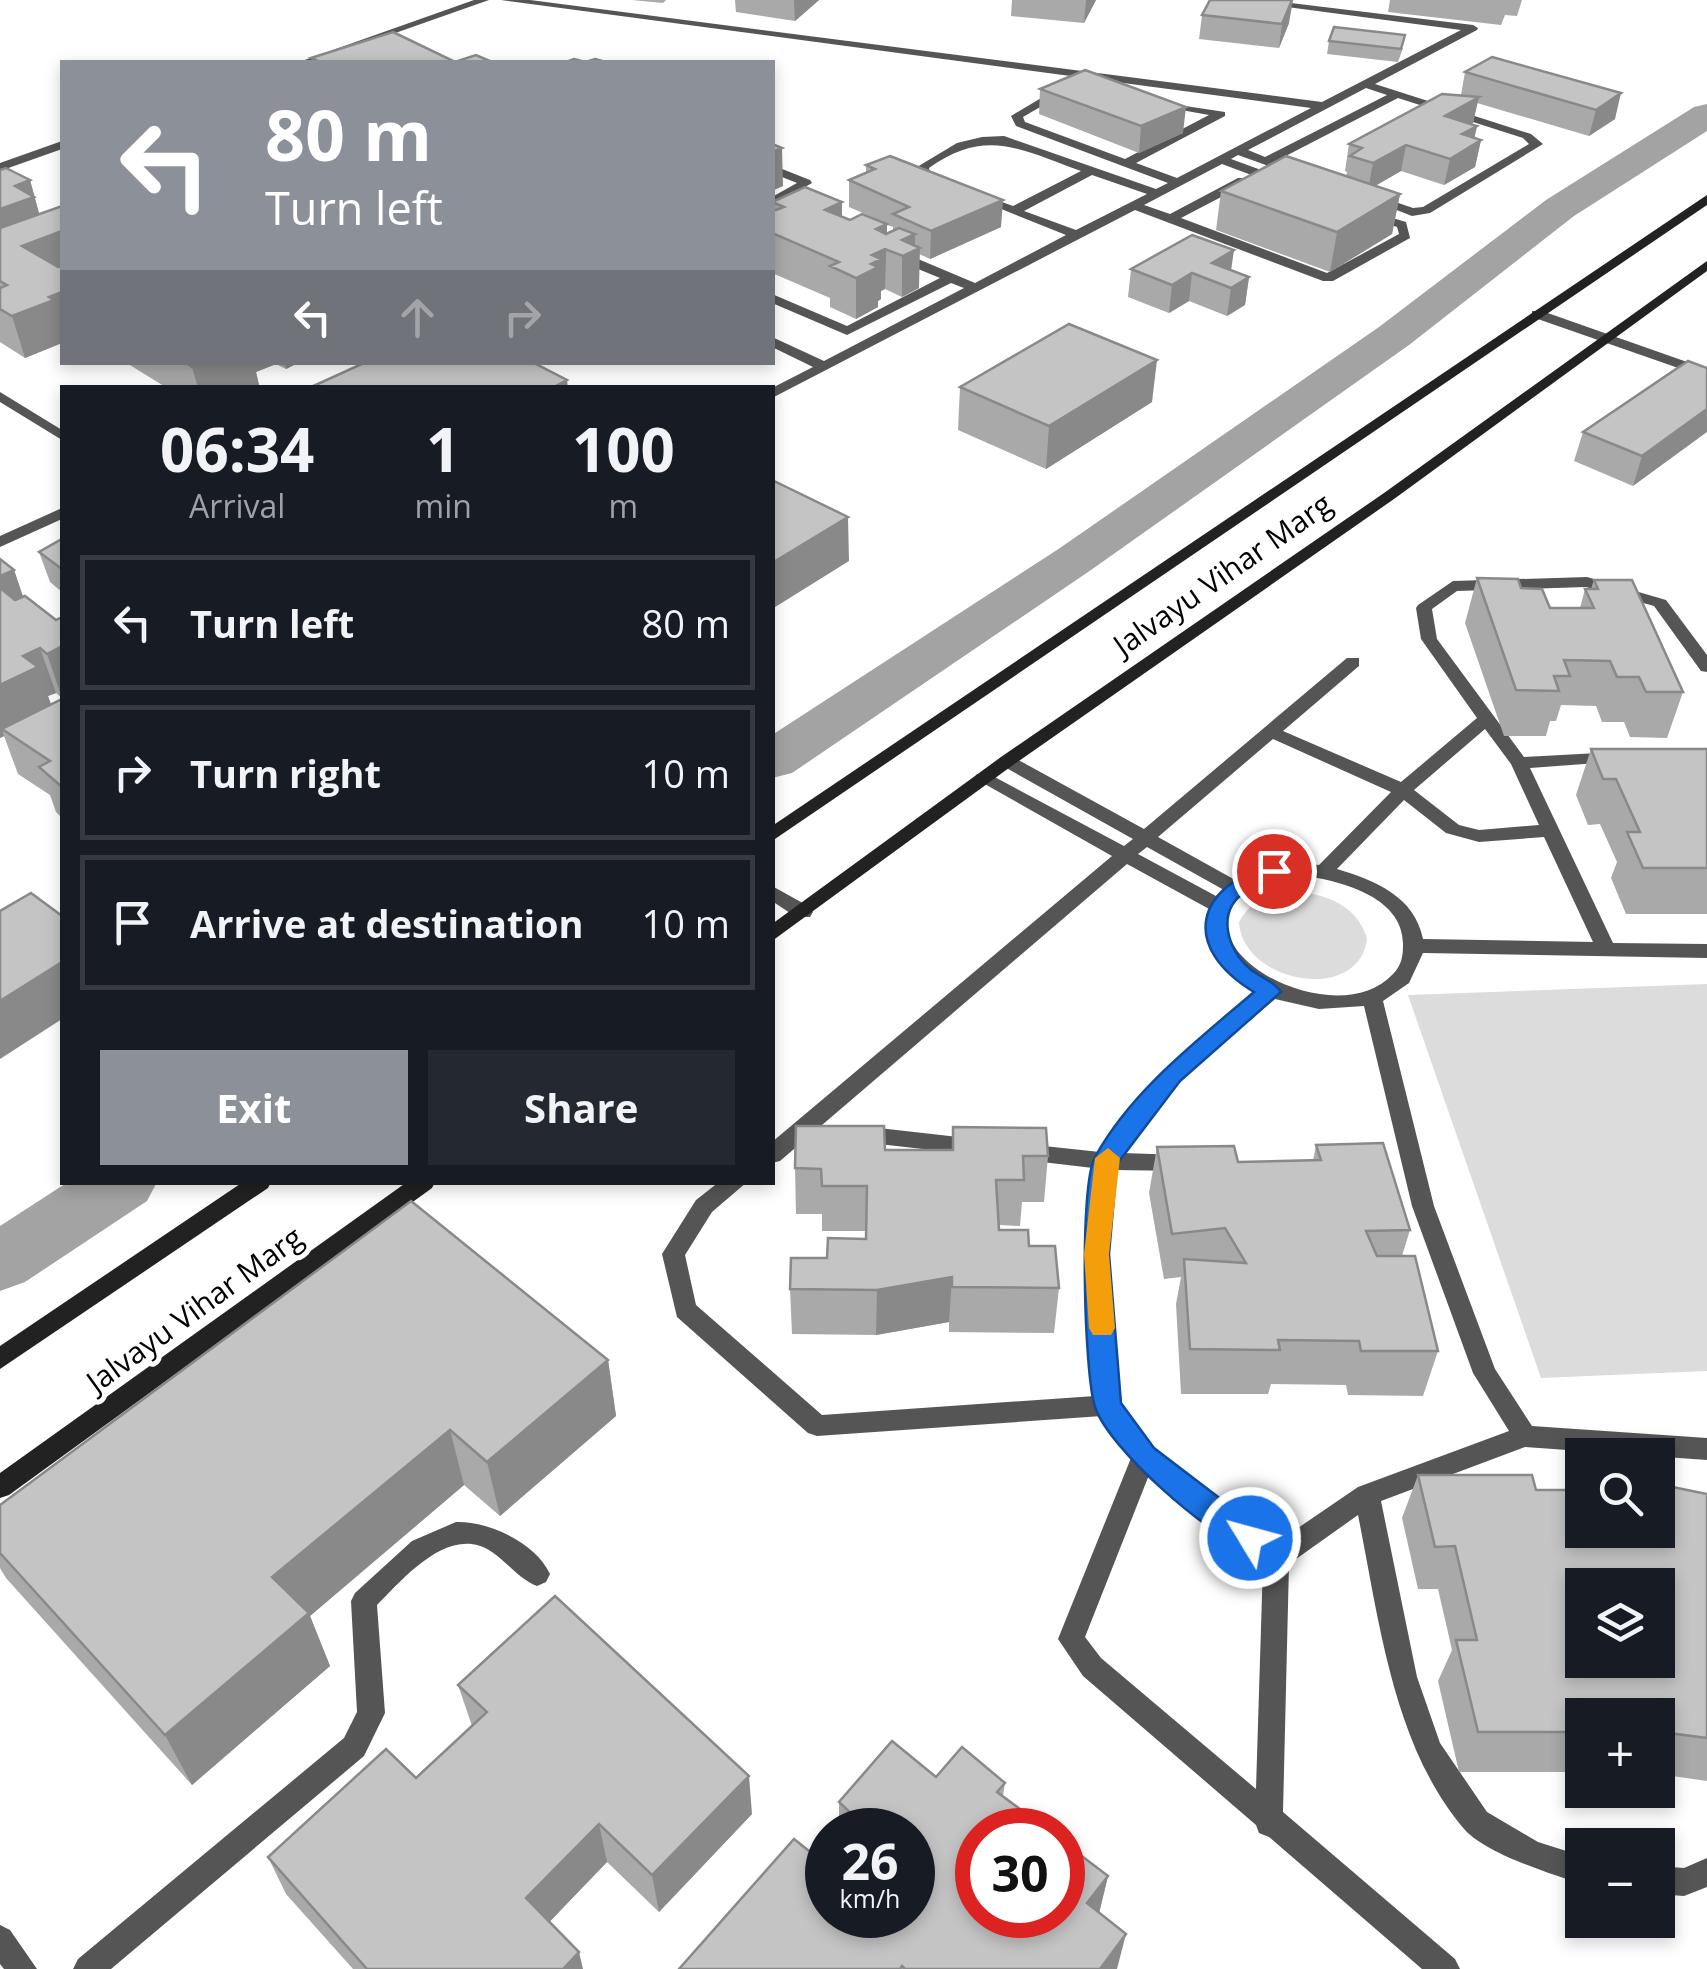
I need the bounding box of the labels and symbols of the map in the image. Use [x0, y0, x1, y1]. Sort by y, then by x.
street label: Jalvayu Vihar Marg [1102, 483, 1340, 666]
pin [1232, 829, 1317, 914]
street label: Jalvayu Vihar Marg [75, 1216, 311, 1403]
position arrow [1198, 1486, 1302, 1590]
speed limit sign: 30 [955, 1808, 1085, 1938]

